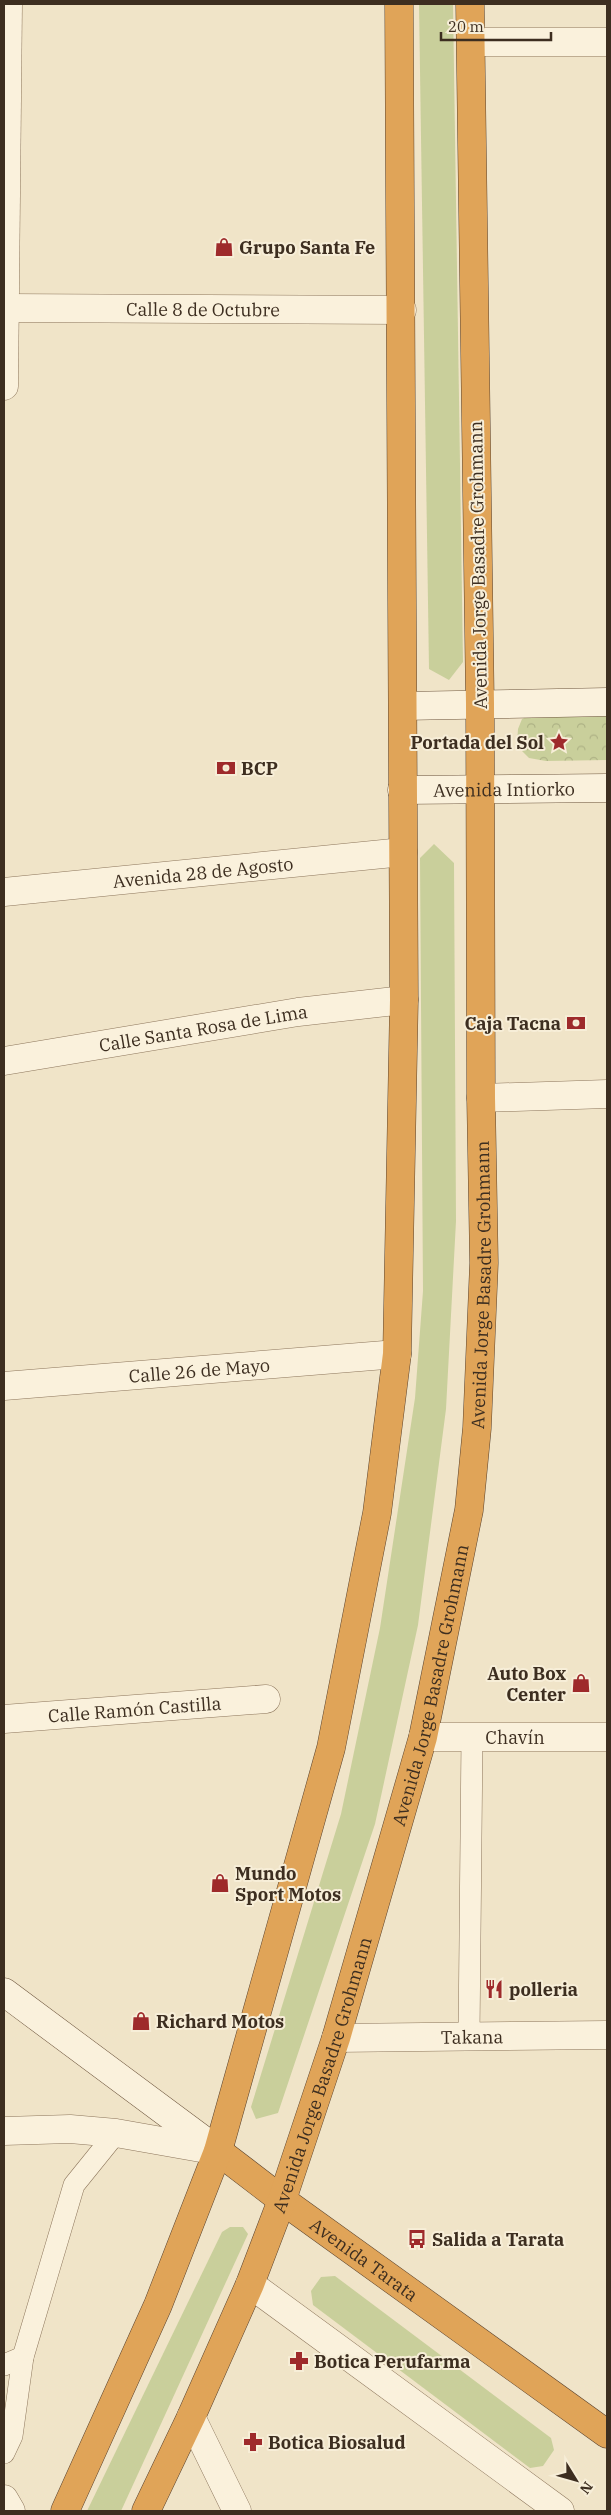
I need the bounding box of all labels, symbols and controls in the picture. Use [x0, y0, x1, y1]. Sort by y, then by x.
scale bar [441, 10, 551, 42]
text: 20 m [448, 17, 484, 36]
shop icon: Grupo Santa Fe [213, 236, 235, 258]
place label: Grupo Santa Fe [239, 236, 375, 259]
street label: Calle 8 de Octubre [126, 297, 280, 321]
street label: Avenida Jorge Basadre Grohmann [464, 421, 492, 709]
place label: Portada del Sol [410, 731, 544, 754]
place icon: Portada del Sol [548, 731, 570, 753]
bank icon: BCP [215, 757, 237, 779]
place label: BCP [241, 757, 278, 780]
street label: Avenida Intiorko [433, 777, 575, 801]
street label: Avenida 28 de Agosto [112, 852, 294, 893]
street label: Calle Santa Rosa de Lima [97, 999, 309, 1057]
place label: Caja Tacna [465, 1012, 561, 1035]
bank icon: Caja Tacna [565, 1012, 587, 1034]
street label: Avenida Jorge Basadre Grohmann [465, 1140, 496, 1429]
street label: Calle 26 de Mayo [128, 1353, 271, 1387]
street label: Avenida Jorge Basadre Grohmann [386, 1542, 473, 1829]
place label: Auto Box Center [487, 1662, 566, 1706]
shop icon: Auto Box Center [570, 1672, 592, 1694]
street label: Calle Ramón Castilla [47, 1691, 222, 1727]
street label: Chavín [485, 1726, 545, 1749]
place label: Mundo Sport Motos [235, 1862, 341, 1906]
shop icon: Mundo Sport Motos [209, 1872, 231, 1894]
street label: Avenida Jorge Basadre Grohmann [267, 1934, 376, 2216]
restaurant icon: polleria [483, 1978, 505, 2000]
place label: polleria [509, 1978, 578, 2001]
shop icon: Richard Motos [130, 2010, 152, 2032]
place label: Richard Motos [156, 2010, 284, 2033]
street label: Takana [441, 2025, 504, 2048]
street label: Avenida Tarata [306, 2213, 423, 2306]
bus stop icon: Salida a Tarata [406, 2228, 428, 2250]
place label: Salida a Tarata [432, 2228, 564, 2251]
pharmacy icon: Botica Perufarma [288, 2350, 310, 2372]
place label: Botica Perufarma [314, 2350, 471, 2373]
pharmacy icon: Botica Biosalud [242, 2431, 264, 2453]
place label: Botica Biosalud [268, 2431, 406, 2454]
north arrow [551, 2455, 601, 2505]
text: N [576, 2478, 597, 2498]

